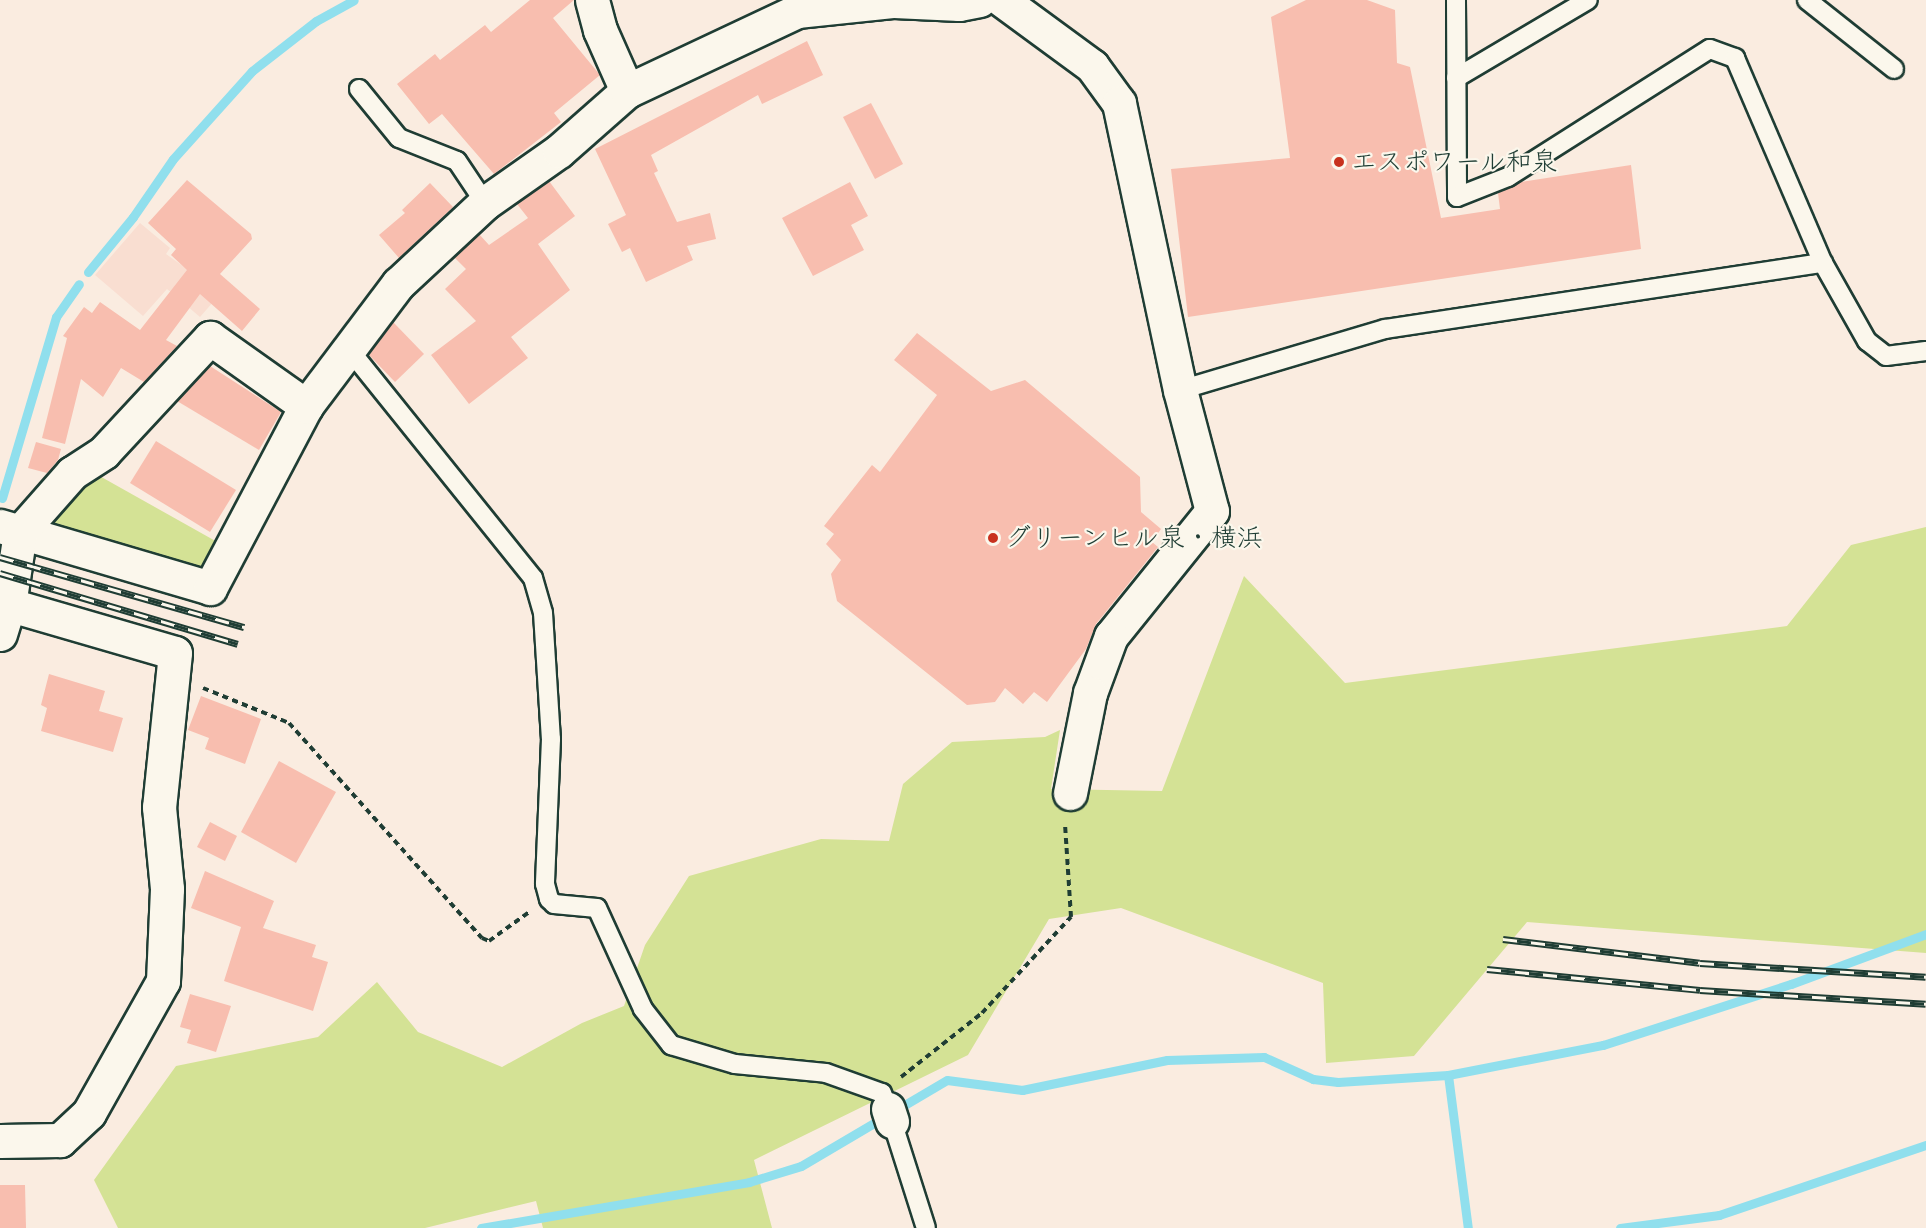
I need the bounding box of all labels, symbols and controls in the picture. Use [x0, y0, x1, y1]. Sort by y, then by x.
place label: エスポワール和泉 [1351, 146, 1559, 178]
marker: エスポワール和泉 [1332, 155, 1346, 169]
place label: グリーンヒル泉・横浜 [1005, 522, 1265, 554]
marker: グリーンヒル泉・横浜 [986, 531, 1000, 545]

